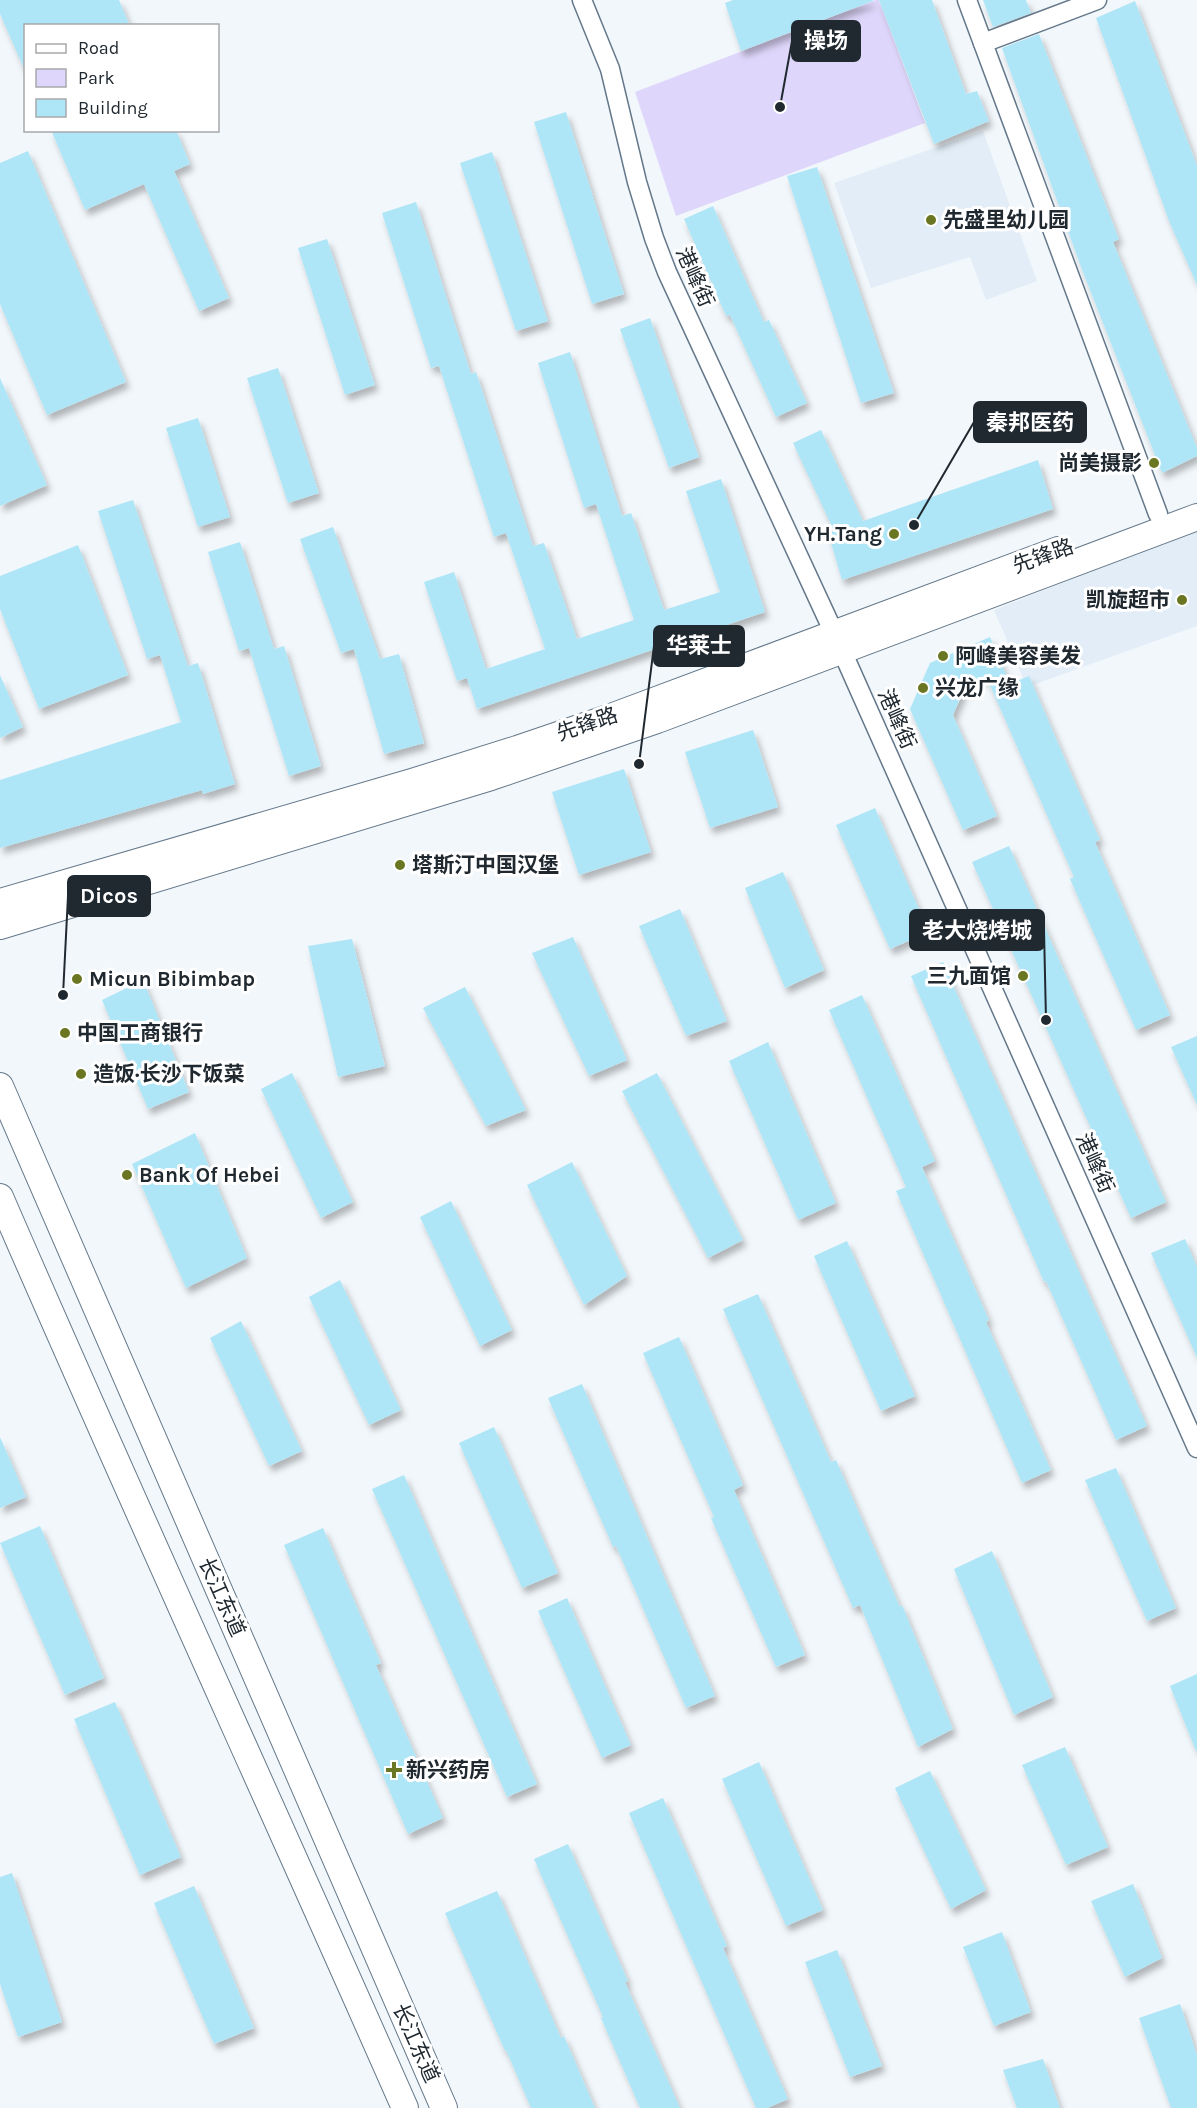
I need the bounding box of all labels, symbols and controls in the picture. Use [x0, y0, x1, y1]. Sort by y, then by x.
callout: 操场 [792, 21, 860, 61]
legend [24, 24, 219, 132]
text: 操场 [804, 28, 848, 54]
text: Road [78, 37, 119, 59]
text: Park [78, 67, 115, 89]
text: Building [78, 97, 148, 119]
place label: 先盛里幼儿园 [943, 208, 1069, 232]
marker: 先盛里幼儿园 [924, 213, 938, 227]
street label: 港峰街 [671, 243, 719, 311]
callout: 秦邦医药 [974, 402, 1086, 442]
text: 秦邦医药 [986, 410, 1074, 436]
place label: 尚美摄影 [1058, 451, 1142, 475]
marker: 尚美摄影 [1147, 456, 1161, 470]
place label: YH.Tang [804, 522, 882, 546]
marker: YH.Tang [887, 527, 901, 541]
street label: 先锋路 [1009, 534, 1077, 578]
place label: 凯旋超市 [1086, 588, 1170, 612]
marker: 凯旋超市 [1175, 593, 1189, 607]
callout: 华莱士 [654, 626, 744, 666]
text: 华莱士 [666, 633, 732, 659]
place label: 阿峰美容美发 [955, 644, 1081, 668]
marker: 阿峰美容美发 [936, 649, 950, 663]
place label: 兴龙广缘 [935, 676, 1019, 700]
marker: 兴龙广缘 [916, 681, 930, 695]
street label: 港峰街 [873, 685, 921, 753]
street label: 先锋路 [553, 702, 621, 746]
place label: 塔斯汀中国汉堡 [412, 853, 559, 877]
marker: 塔斯汀中国汉堡 [393, 858, 407, 872]
callout: Dicos [68, 876, 150, 916]
text: Dicos [80, 883, 138, 909]
callout: 老大烧烤城 [910, 910, 1044, 950]
text: 老大烧烤城 [922, 918, 1032, 944]
place label: 三九面馆 [927, 964, 1011, 988]
place label: Micun Bibimbap [89, 967, 255, 991]
marker: 三九面馆 [1016, 969, 1030, 983]
marker: Micun Bibimbap [70, 972, 84, 986]
place label: 中国工商银行 [77, 1021, 203, 1045]
marker: 中国工商银行 [58, 1026, 72, 1040]
place label: 造饭·长沙下饭菜 [93, 1062, 245, 1086]
marker: 造饭·长沙下饭菜 [74, 1067, 88, 1081]
street label: 港峰街 [1071, 1129, 1119, 1197]
place label: Bank Of Hebei [139, 1163, 280, 1187]
marker: Bank Of Hebei [120, 1168, 134, 1182]
street label: 长江东道 [194, 1554, 250, 1640]
place label: 新兴药房 [406, 1758, 490, 1782]
marker: 新兴药房 [387, 1763, 401, 1777]
street label: 长江东道 [388, 2000, 444, 2086]

